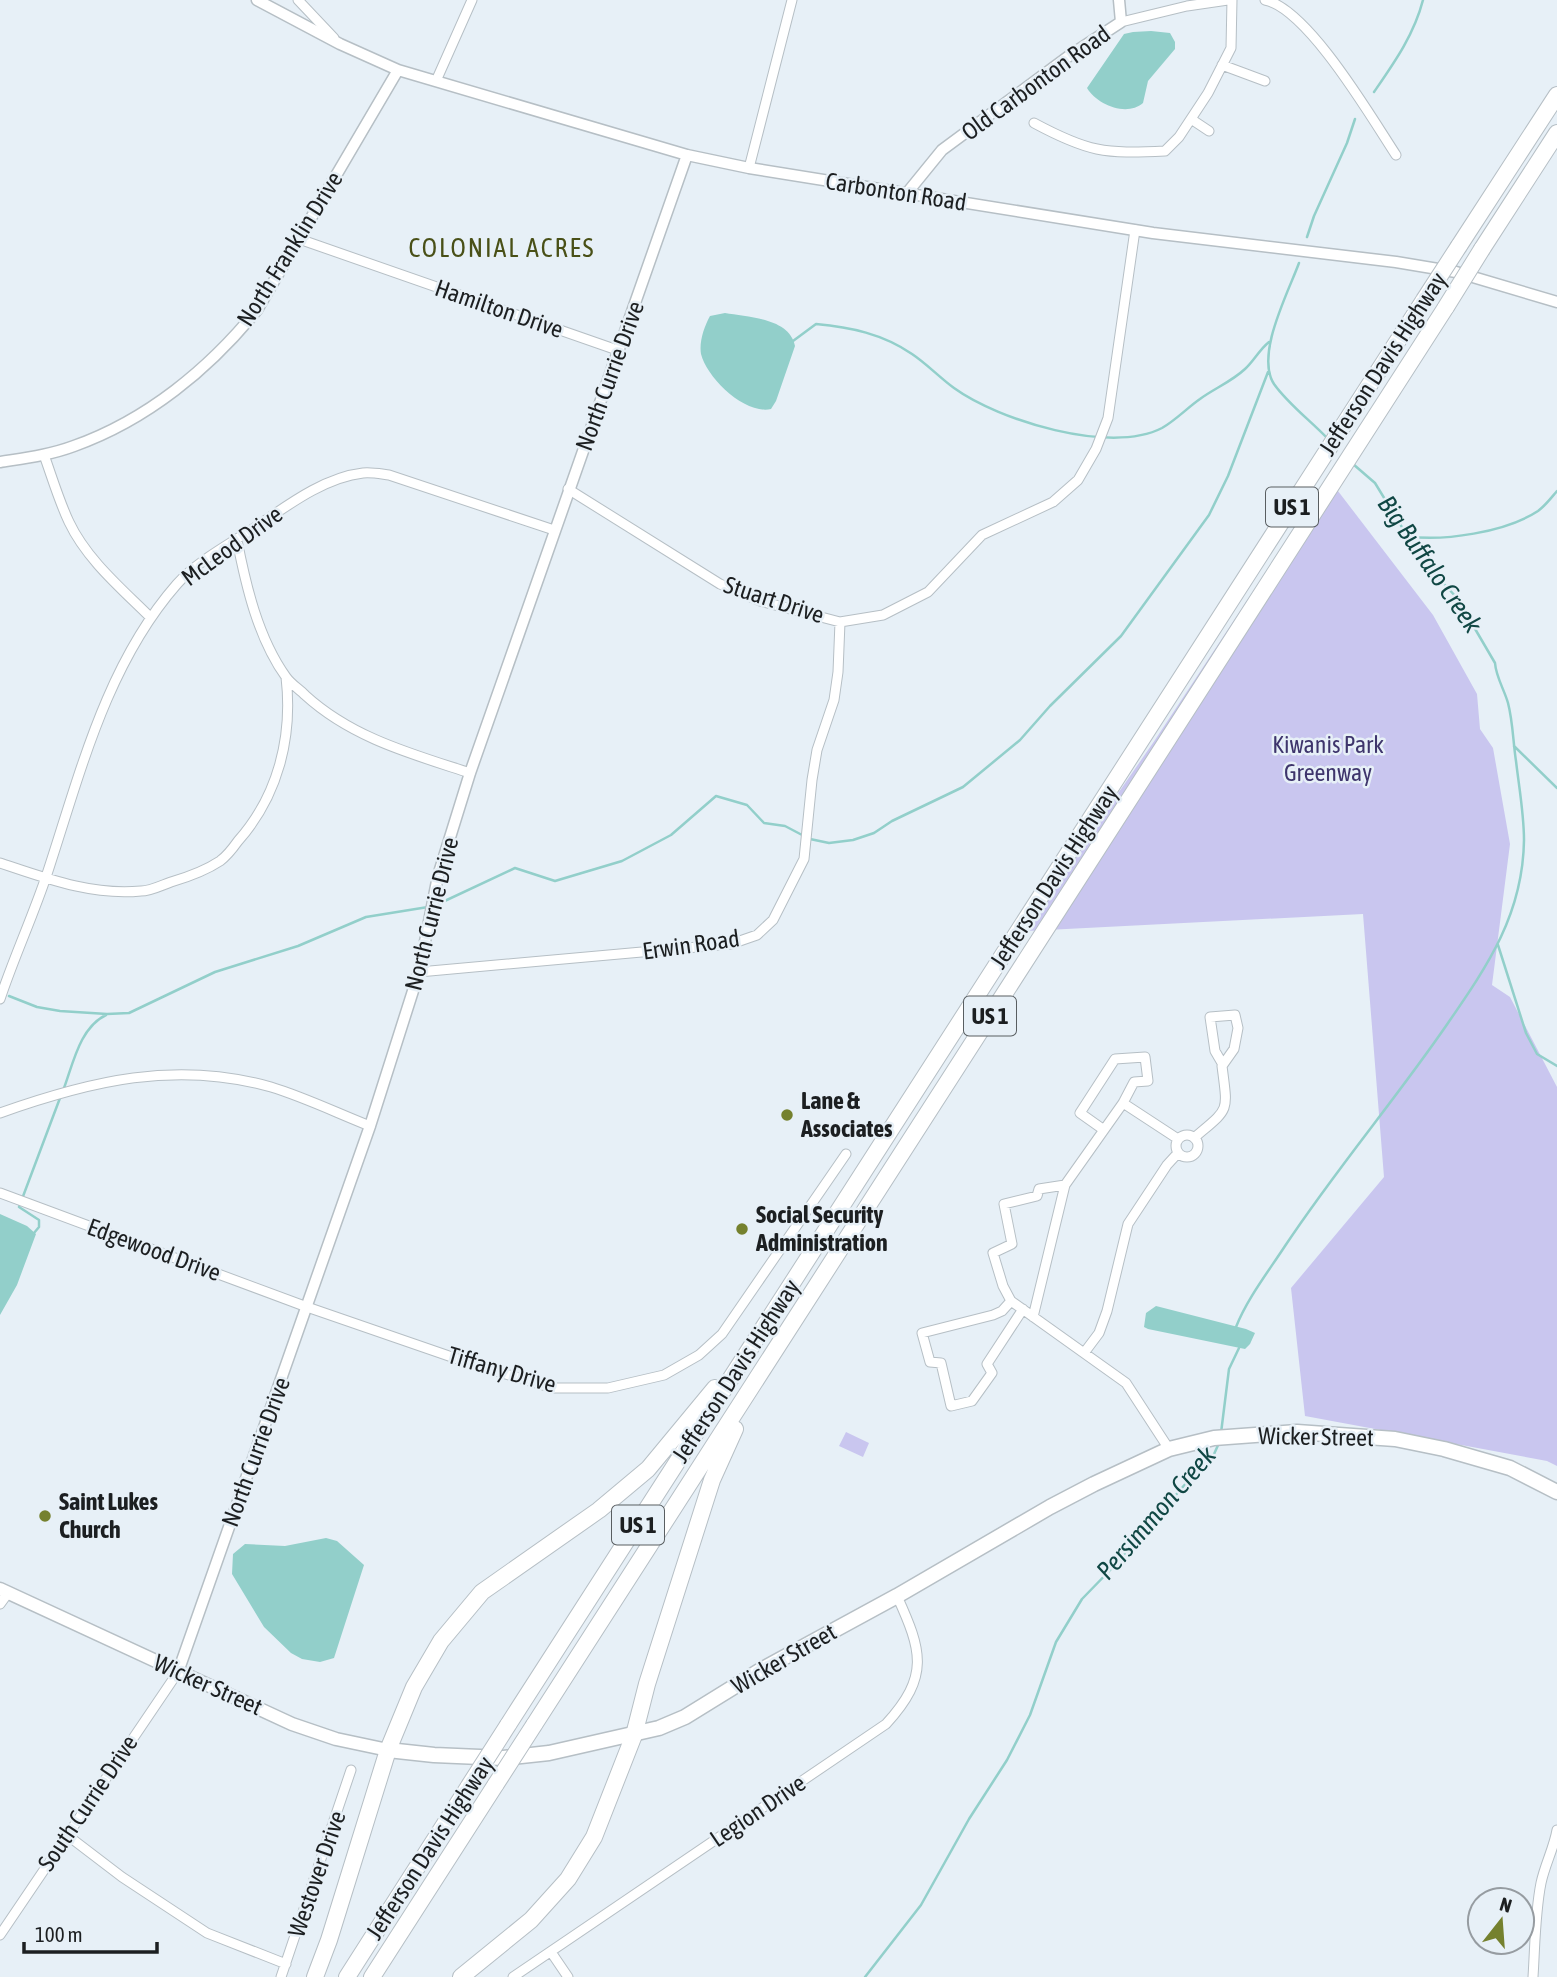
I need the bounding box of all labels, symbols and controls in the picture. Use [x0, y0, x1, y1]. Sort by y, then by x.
street label: Old Carbonton Road [956, 20, 1115, 145]
street label: North Franklin Drive [231, 167, 348, 331]
street label: Carbonton Road [824, 167, 968, 216]
district label: COLONIAL ACRES [409, 233, 595, 263]
street label: Jefferson Davis Highway [1313, 267, 1452, 460]
street label: Hamilton Drive [432, 274, 567, 343]
street label: North Currie Drive [570, 297, 649, 454]
road number: US 1 [1266, 488, 1318, 526]
water label: Big Buffalo Creek [1372, 490, 1489, 639]
street label: McLeod Drive [176, 500, 287, 591]
street label: Stuart Drive [721, 571, 827, 628]
park label: Kiwanis Park Greenway [1272, 731, 1384, 786]
street label: Jefferson Davis Highway [984, 780, 1123, 973]
street label: North Currie Drive [399, 834, 464, 993]
street label: Erwin Road [641, 924, 741, 965]
road number: US 1 [964, 996, 1016, 1036]
place label: Lane & Associates [800, 1087, 893, 1142]
marker: Lane & Associates [779, 1107, 795, 1123]
place label: Social Security Administration [755, 1201, 888, 1256]
street label: Edgewood Drive [84, 1213, 225, 1286]
marker: Social Security Administration [734, 1221, 750, 1237]
street label: Jefferson Davis Highway [666, 1274, 805, 1467]
street label: Tiffany Drive [445, 1341, 559, 1398]
street label: North Currie Drive [216, 1373, 295, 1530]
street label: Wicker Street [1258, 1422, 1374, 1451]
water label: Persimmon Creek [1090, 1440, 1222, 1586]
place label: Saint Lukes Church [59, 1488, 158, 1543]
road number: US 1 [612, 1506, 664, 1544]
marker: Saint Lukes Church [37, 1508, 53, 1524]
street label: Wicker Street [727, 1618, 841, 1699]
street label: Wicker Street [150, 1649, 267, 1720]
street label: South Currie Drive [32, 1730, 143, 1876]
street label: Jefferson Davis Highway [360, 1751, 499, 1944]
street label: Legion Drive [705, 1769, 810, 1852]
street label: Westover Drive [282, 1807, 351, 1940]
north arrow [1466, 1886, 1536, 1956]
text: N [1497, 1893, 1515, 1917]
scale bar [24, 1910, 158, 1954]
text: 100 m [35, 1922, 83, 1946]

